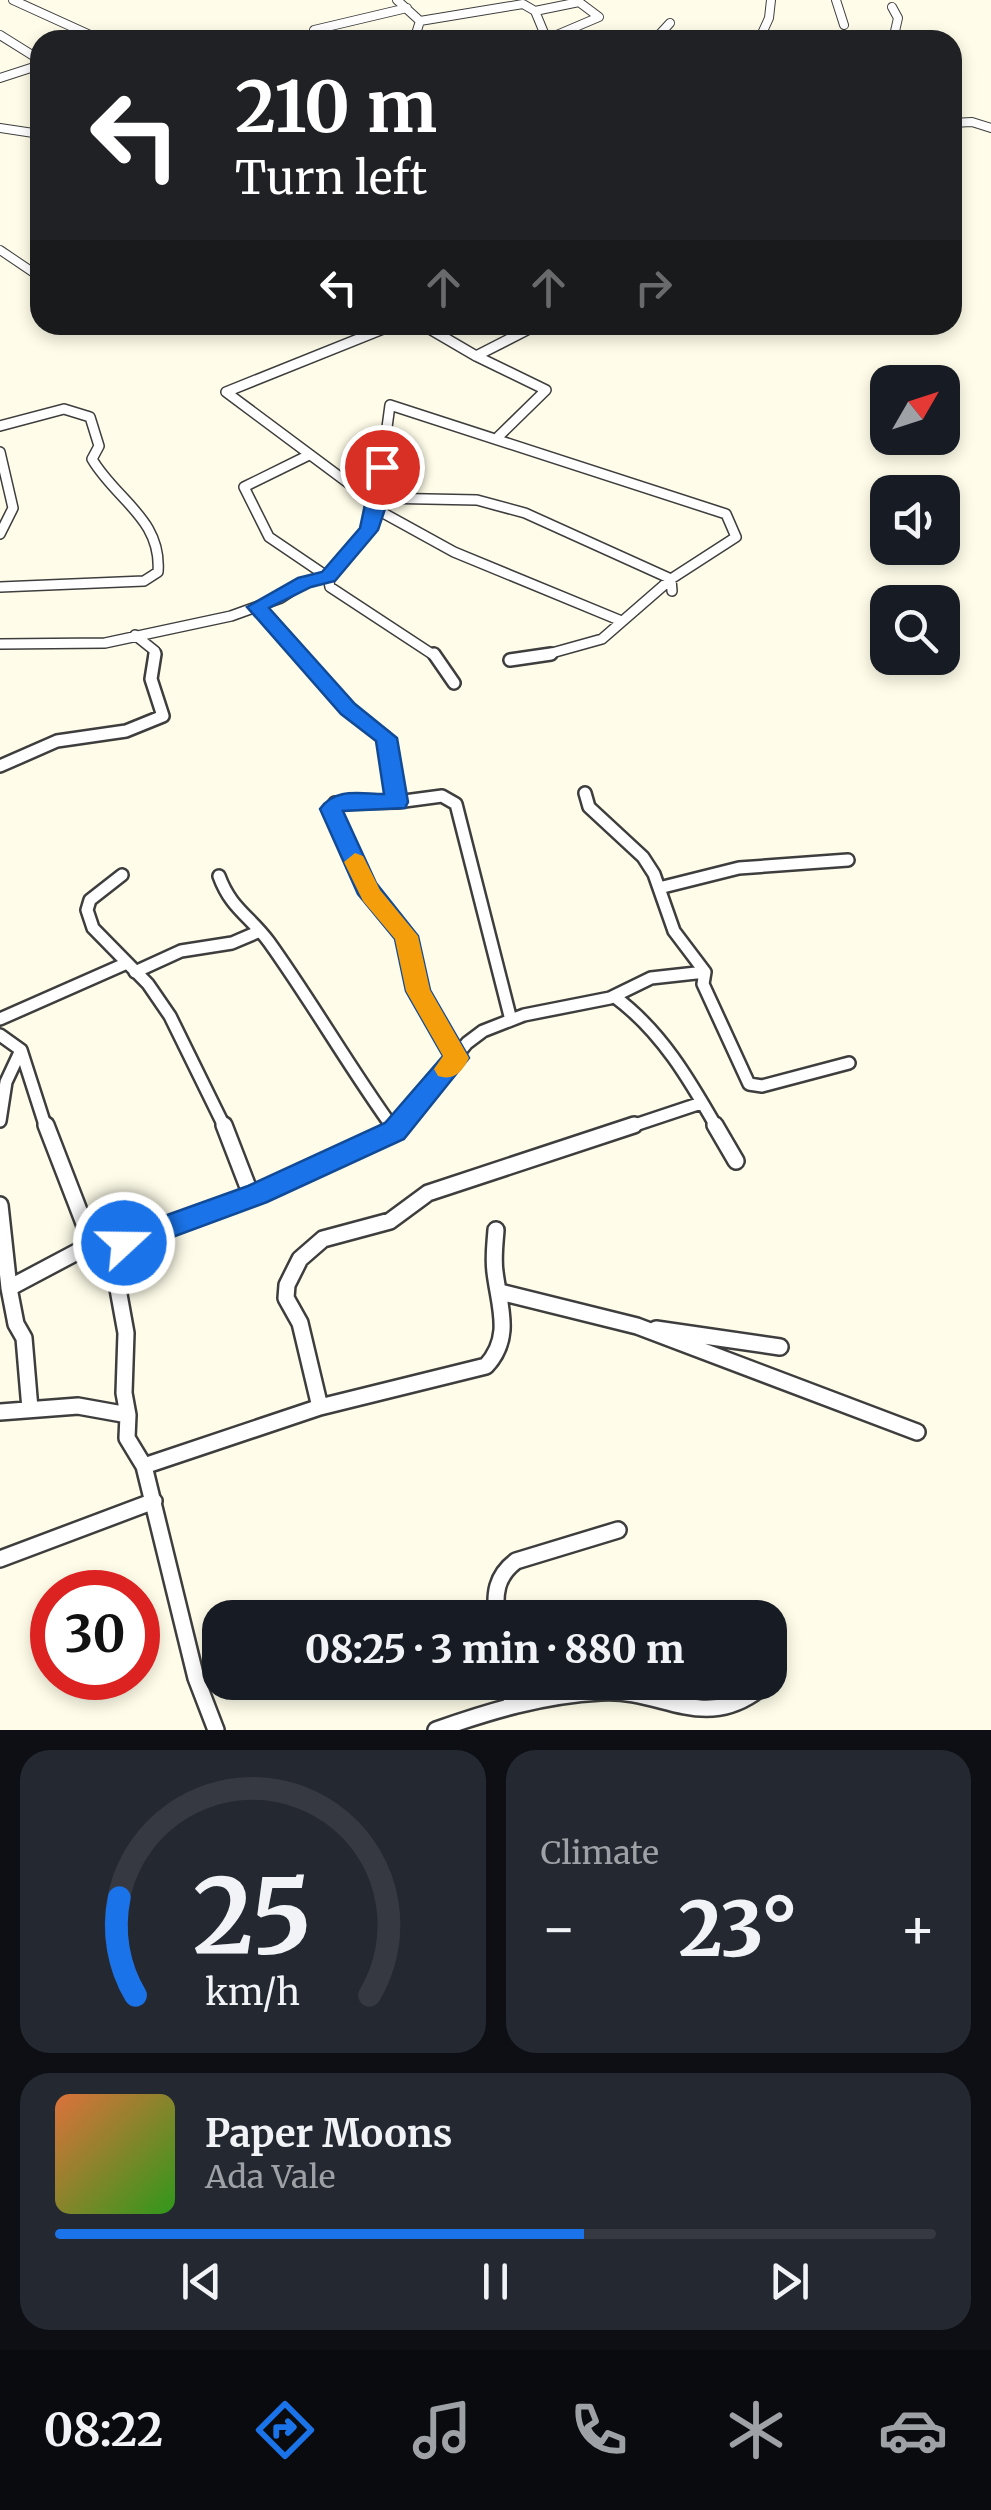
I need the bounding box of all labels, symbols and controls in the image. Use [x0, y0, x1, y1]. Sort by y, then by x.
text: 210 m [235, 63, 437, 151]
icon: left [70, 70, 200, 200]
text: Turn left [235, 150, 427, 206]
icon: left [311, 260, 366, 315]
icon: ahead [416, 260, 471, 315]
icon: ahead [521, 260, 576, 315]
icon: right [626, 260, 681, 315]
north arrow [870, 365, 960, 455]
map controls [870, 365, 960, 675]
pin [340, 425, 425, 510]
icon: arrive [355, 440, 410, 495]
button: sound [870, 475, 960, 565]
button: search [870, 585, 960, 675]
position arrow [72, 1191, 176, 1295]
speed limit sign: 30 [30, 1570, 160, 1700]
text: 08:25 · 3 min · 880 m [305, 1626, 684, 1673]
text: Climate [541, 1833, 659, 1873]
text: 25 [193, 1851, 312, 1981]
text: 23° [678, 1882, 798, 1976]
text: − [541, 1894, 577, 1963]
text: + [899, 1894, 936, 1963]
text: km/h [205, 1970, 300, 2015]
text: Paper Moons [205, 2110, 452, 2157]
text: Ada Vale [205, 2157, 335, 2197]
icon: previous [174, 2254, 229, 2309]
icon: pause [468, 2254, 523, 2309]
icon: next [762, 2254, 817, 2309]
icon: directions [250, 2395, 320, 2465]
icon: music [407, 2395, 477, 2465]
icon: phone [564, 2395, 634, 2465]
icon: climate [721, 2395, 791, 2465]
icon: car [878, 2395, 948, 2465]
text: 08:22 [43, 2402, 163, 2458]

